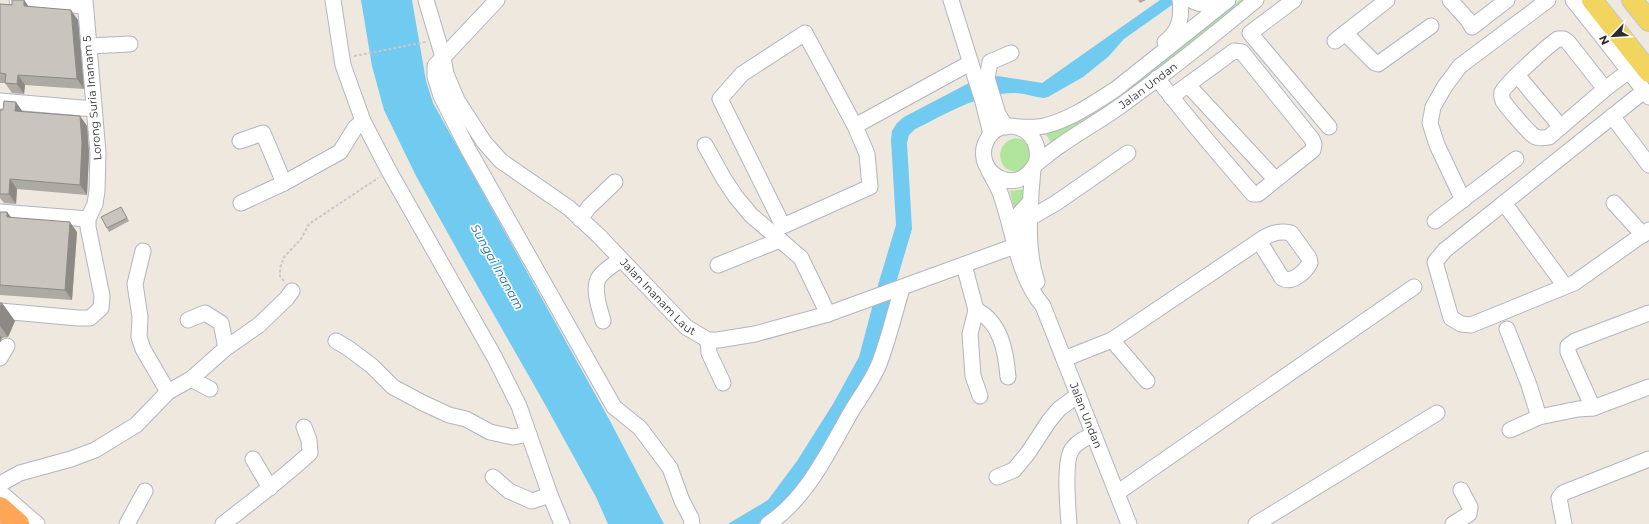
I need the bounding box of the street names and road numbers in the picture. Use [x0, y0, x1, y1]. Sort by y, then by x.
street label: Lorong Suria Inanam 5 [80, 35, 104, 161]
street label: Jalan Undan [1115, 59, 1180, 112]
street label: Jalan Inanam Laut [617, 255, 699, 338]
street label: Jalan Undan [1067, 380, 1105, 450]

